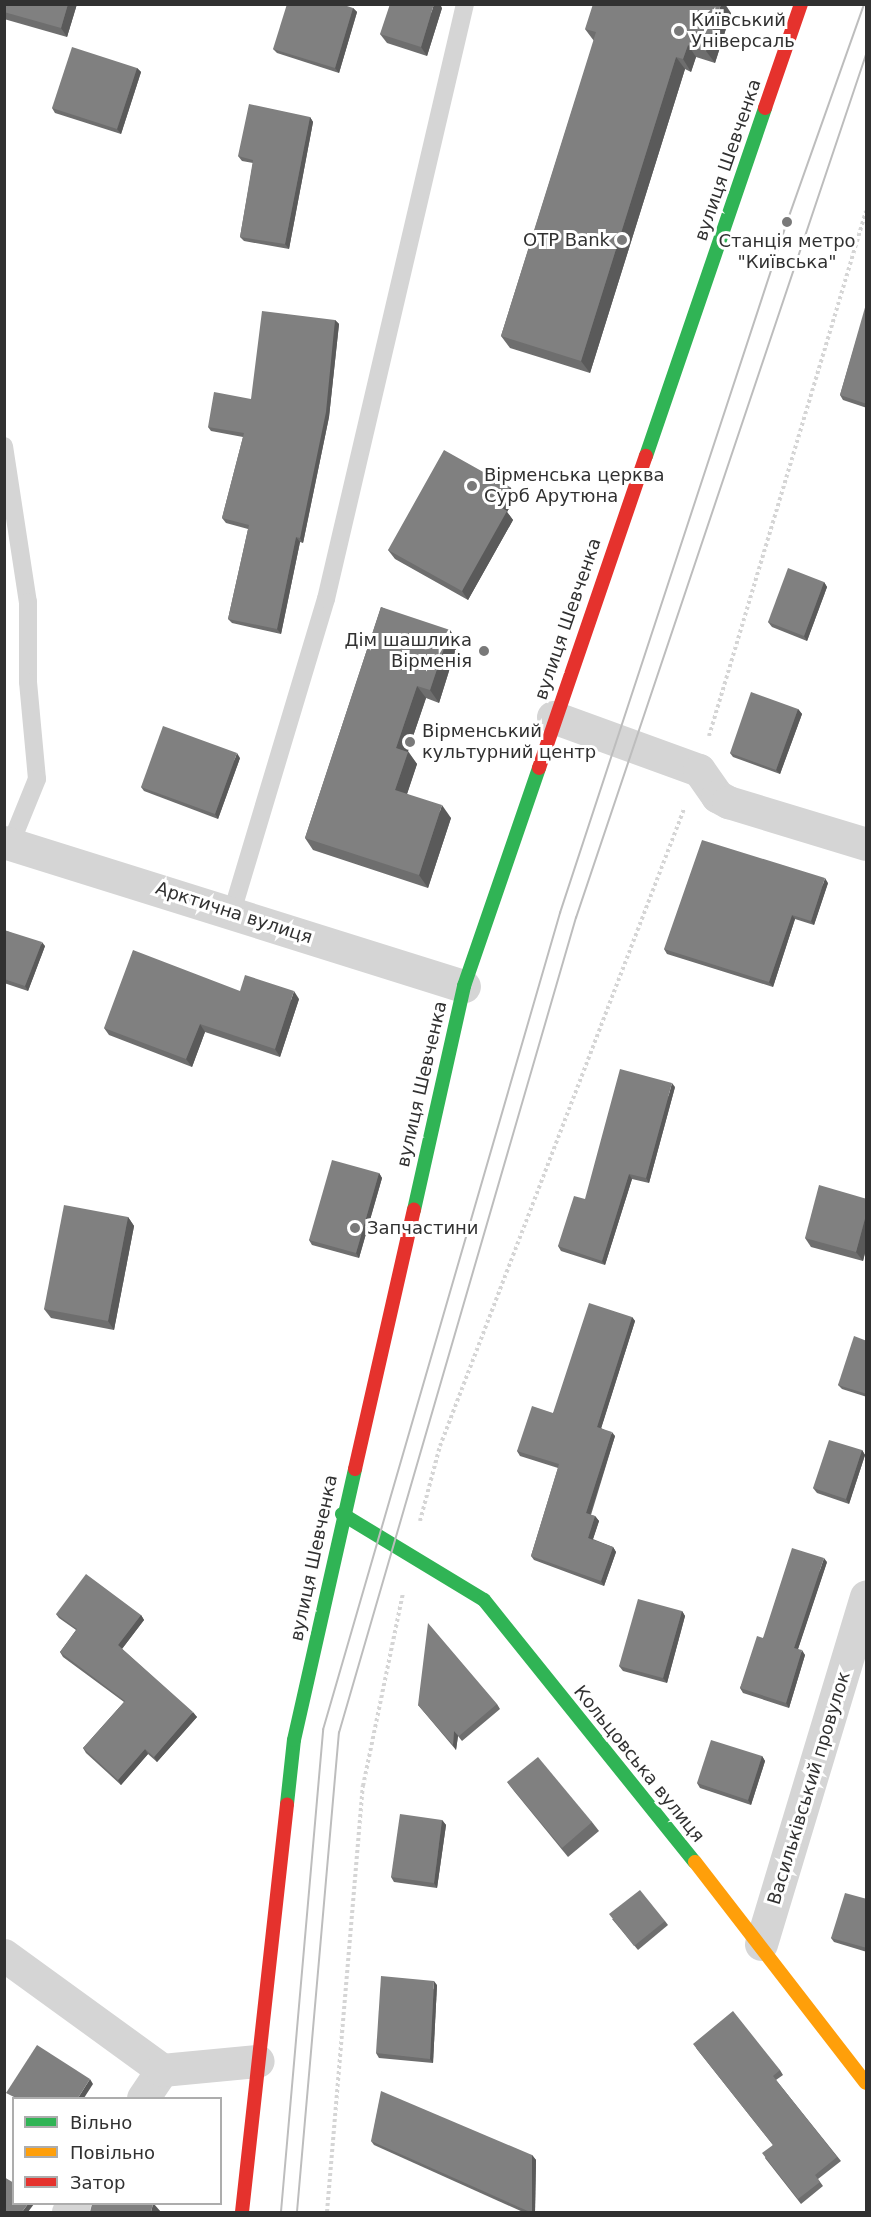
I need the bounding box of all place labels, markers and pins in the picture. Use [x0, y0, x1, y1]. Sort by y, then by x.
place label: Київський Універсаль [691, 10, 795, 52]
marker: Київський Універсаль [672, 24, 686, 38]
marker: Станція метро "Київська" [780, 215, 794, 229]
place label: OTP Bank [523, 229, 610, 251]
place label: Станція метро "Київська" [718, 231, 856, 274]
marker: OTP Bank [615, 233, 629, 247]
place label: Вірменська церква Сурб Арутюна [484, 465, 665, 508]
marker: Вірменська церква Сурб Арутюна [465, 479, 479, 493]
place label: Дім шашлика Вірменія [345, 630, 472, 672]
marker: Дім шашлика Вірменія [477, 644, 491, 658]
place label: Вірменський культурний центр [422, 721, 596, 764]
marker: Вірменський культурний центр [403, 735, 417, 749]
place label: Запчастини [367, 1217, 479, 1239]
marker: Запчастини [348, 1221, 362, 1235]

